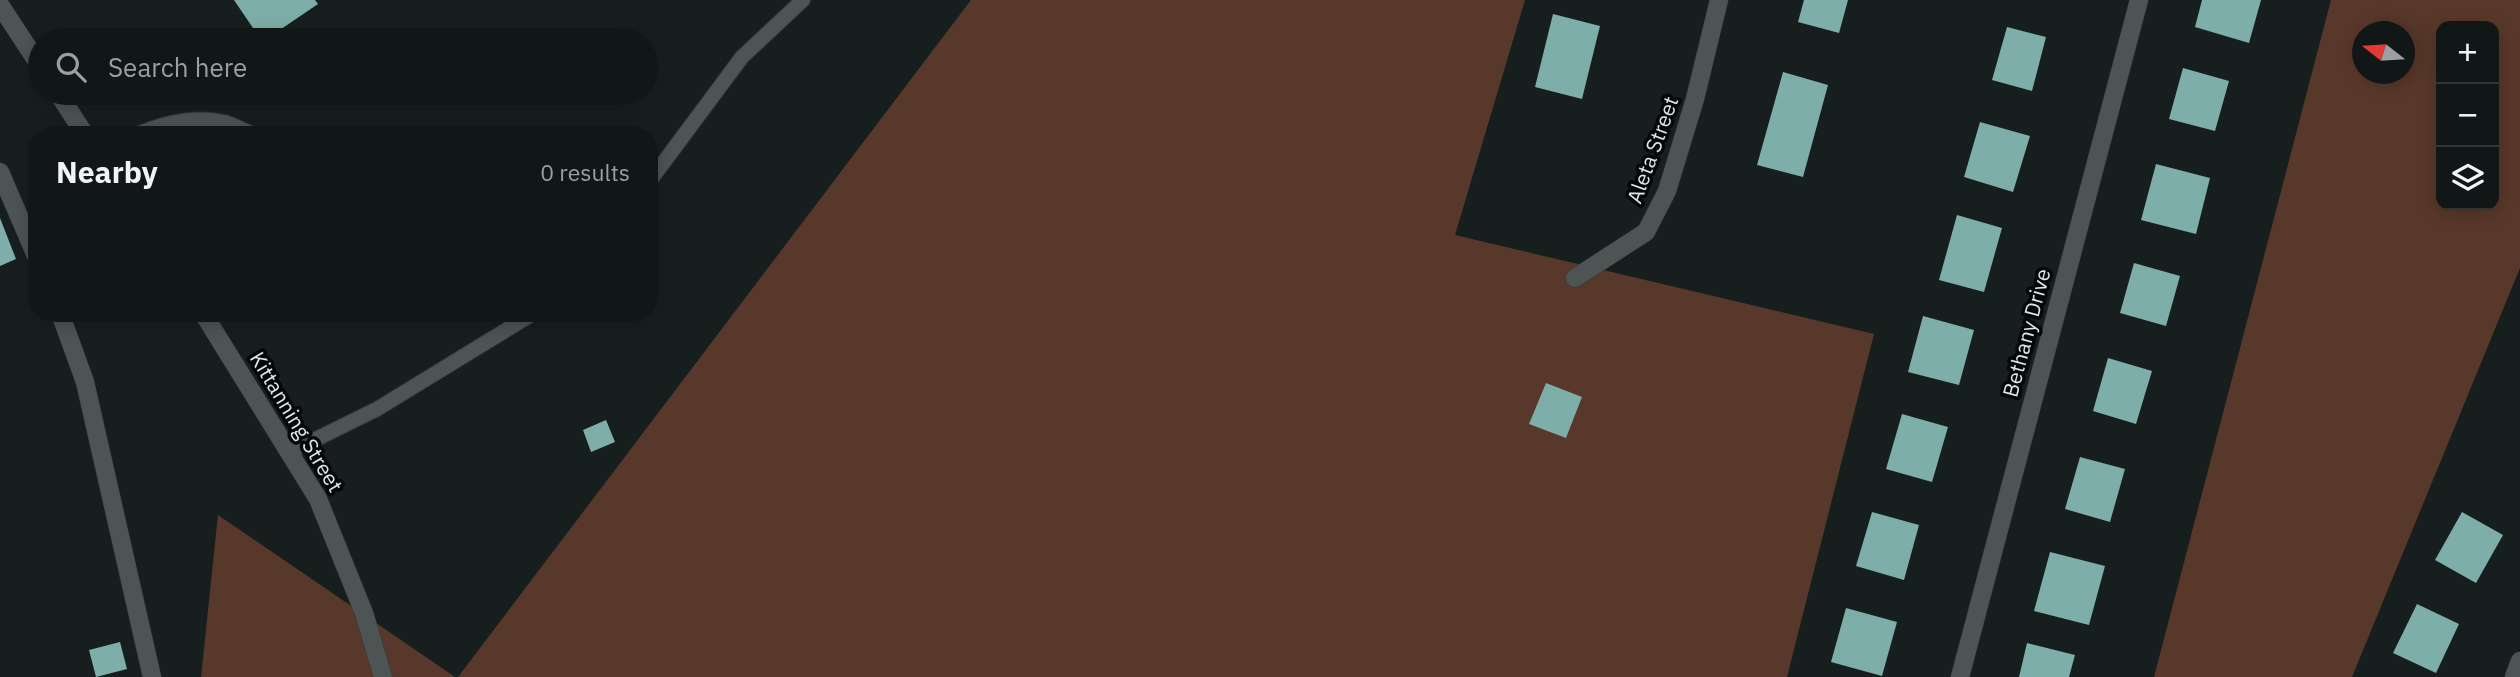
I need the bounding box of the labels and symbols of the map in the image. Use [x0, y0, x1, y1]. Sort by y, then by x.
north arrow [2352, 21, 2415, 84]
street label: Aleta Street [1620, 92, 1684, 207]
street label: Bethany Drive [1995, 266, 2057, 400]
street label: Kittanning Street [244, 346, 350, 497]

